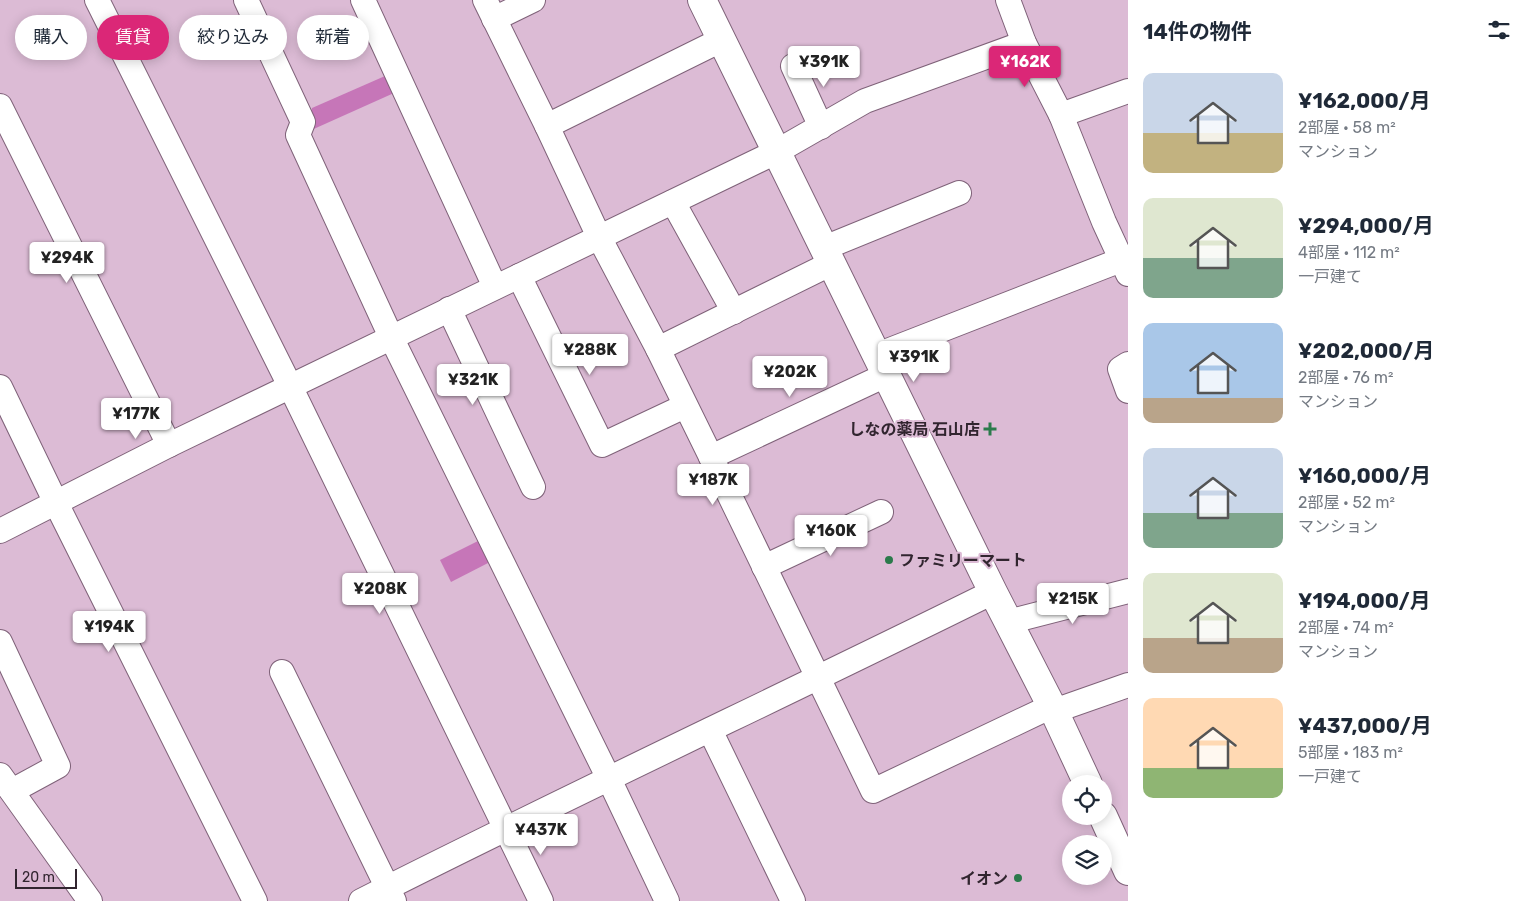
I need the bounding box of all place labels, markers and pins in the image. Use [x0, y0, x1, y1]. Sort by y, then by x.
pin: ¥391K [789, 46, 859, 88]
pin: ¥162K [990, 46, 1060, 88]
pin: ¥294K [32, 242, 102, 284]
pin: ¥288K [555, 334, 625, 376]
pin: ¥391K [879, 340, 949, 383]
pin: ¥202K [755, 356, 825, 398]
pin: ¥321K [438, 364, 508, 406]
pin: ¥177K [101, 398, 171, 440]
place label: しなの薬局 石山店 [849, 420, 980, 439]
marker: しなの薬局 石山店 [984, 423, 996, 435]
pin: ¥187K [678, 464, 748, 506]
pin: ¥160K [796, 514, 866, 557]
place label: ファミリーマート [899, 551, 1027, 570]
marker: ファミリーマート [883, 554, 895, 566]
pin: ¥208K [345, 572, 415, 615]
pin: ¥215K [1038, 582, 1108, 625]
pin: ¥194K [74, 610, 144, 653]
pin: ¥437K [506, 814, 576, 856]
place label: イオン [960, 869, 1008, 888]
marker: イオン [1012, 872, 1024, 884]

